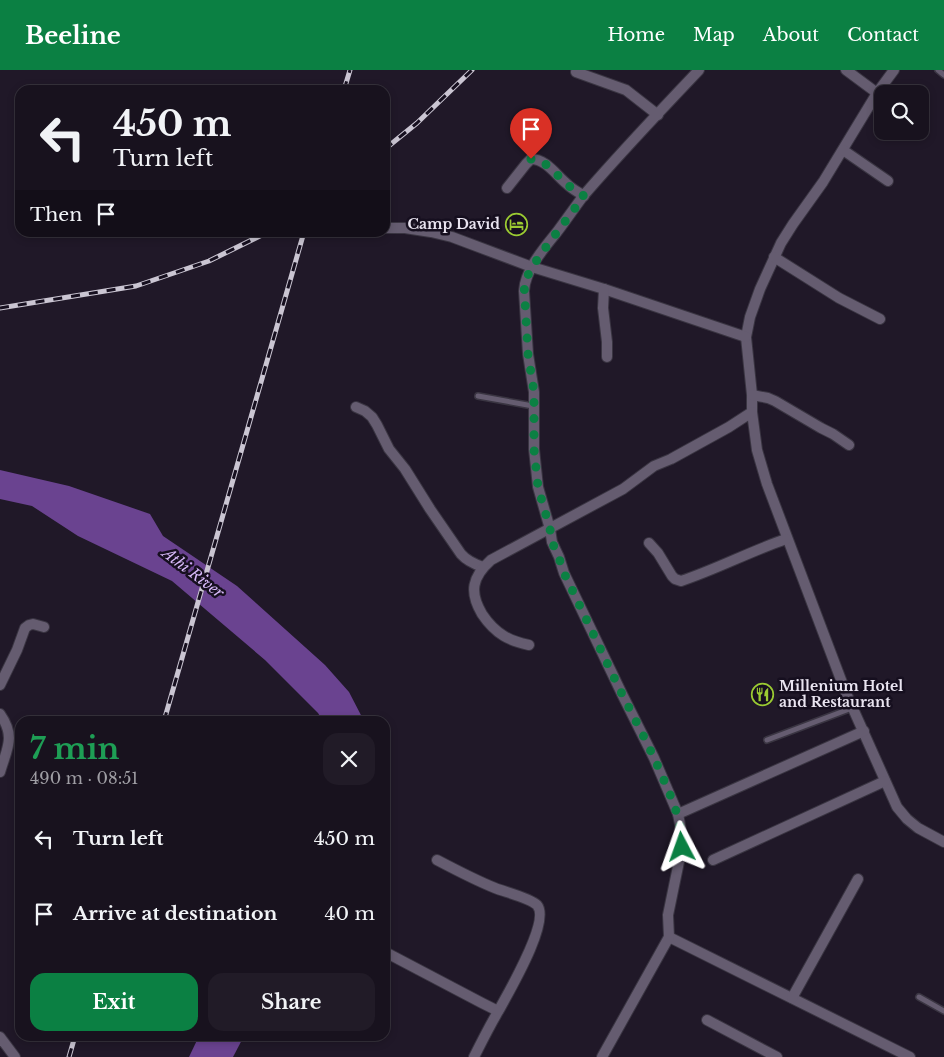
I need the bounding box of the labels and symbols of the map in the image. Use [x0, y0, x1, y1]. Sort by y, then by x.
pin [510, 108, 552, 159]
hotel icon: Camp David [504, 212, 528, 236]
place label: Camp David [407, 215, 500, 233]
water label: Athi River [157, 542, 229, 603]
place label: Millenium Hotel and Restaurant [779, 677, 903, 711]
restaurant icon: Millenium Hotel and Restaurant [751, 682, 775, 706]
position arrow [655, 820, 707, 872]

